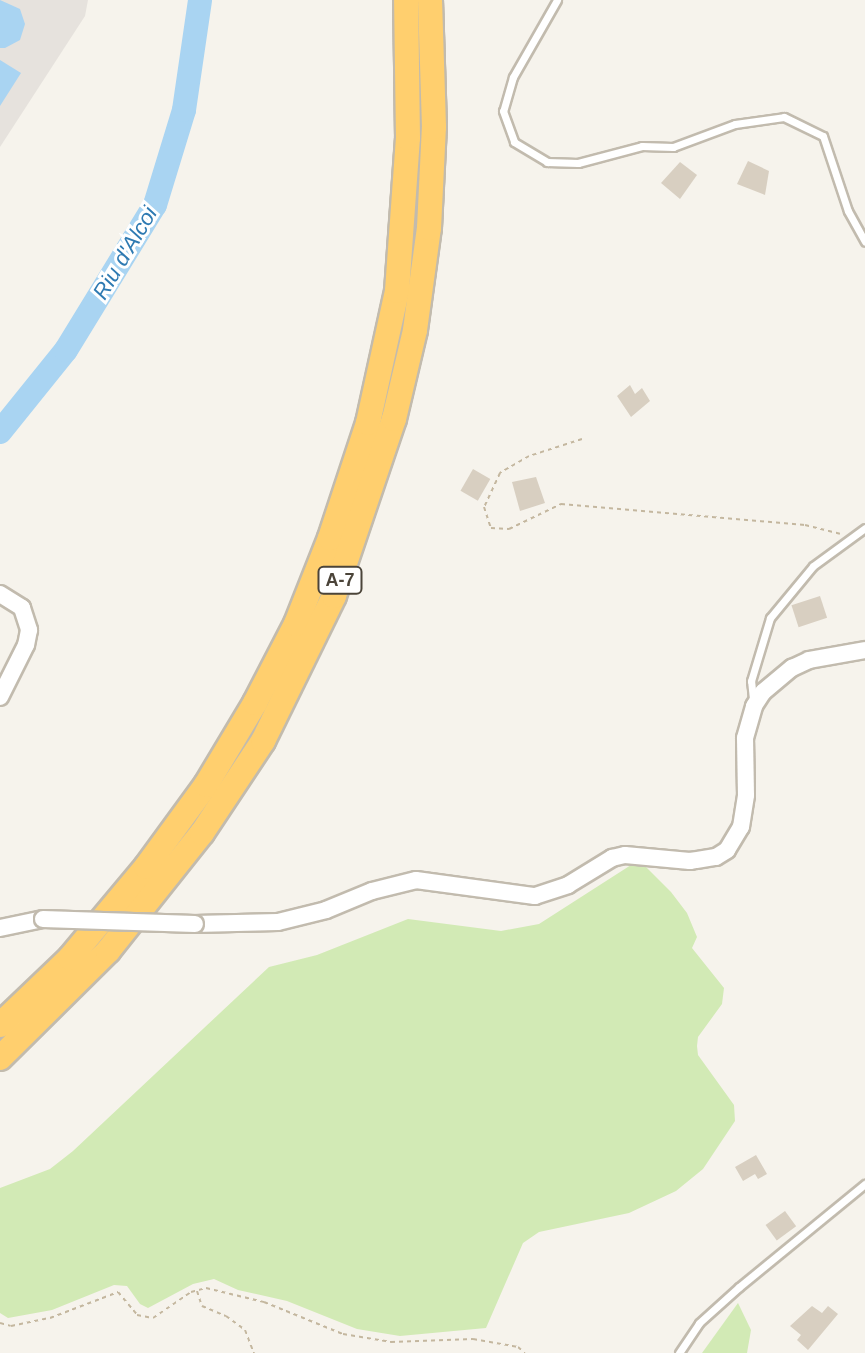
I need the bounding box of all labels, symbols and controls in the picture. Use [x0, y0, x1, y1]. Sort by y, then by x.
water label: Riu d'Alcoi [87, 202, 163, 304]
road number: A-7 [316, 566, 364, 594]

